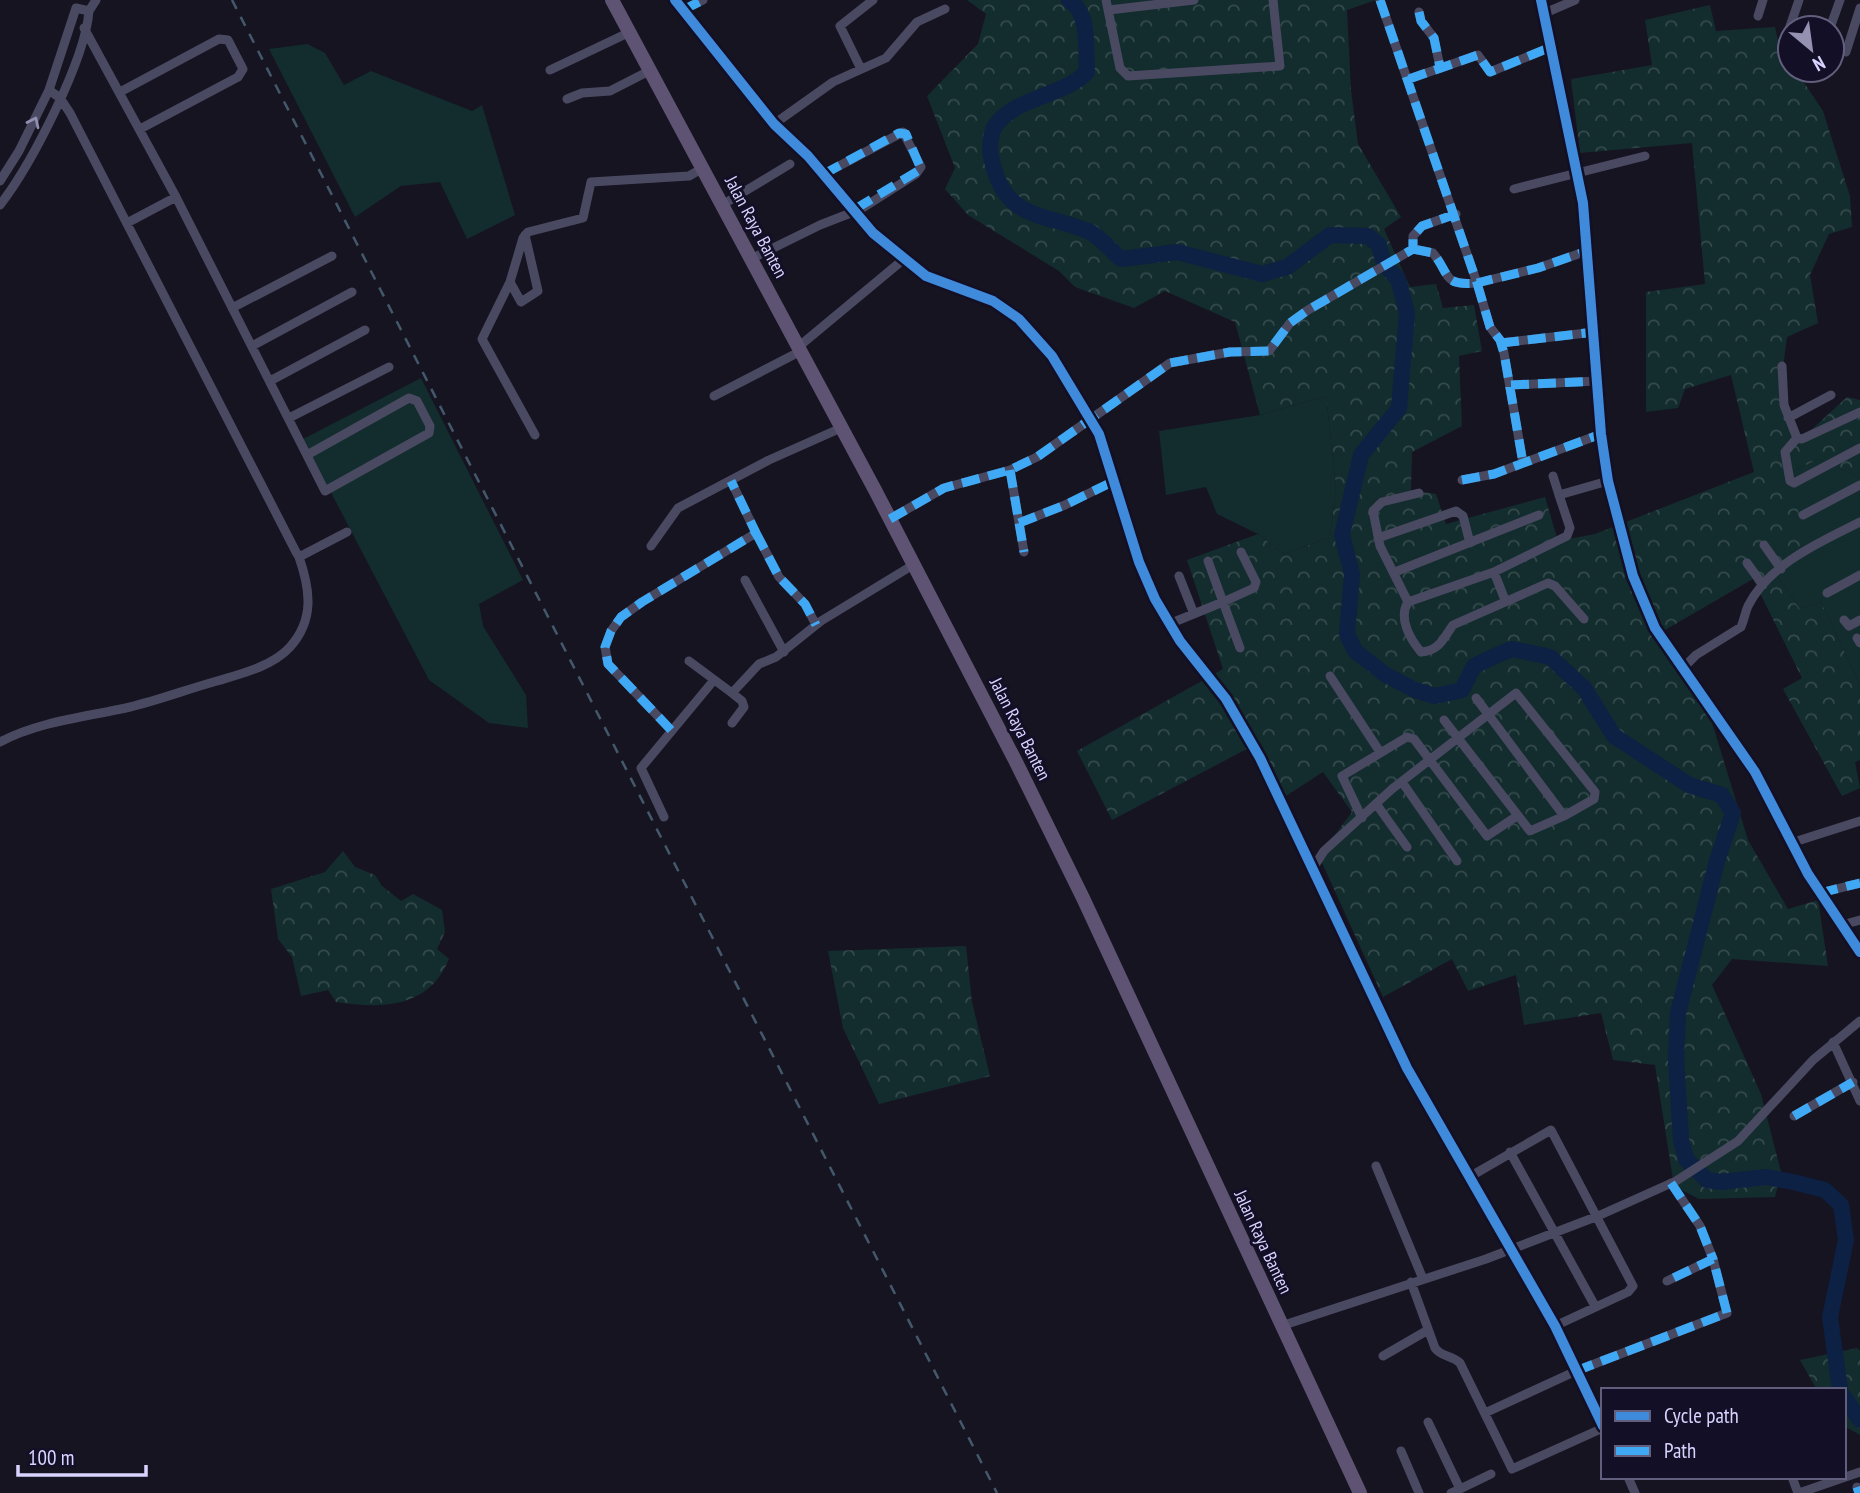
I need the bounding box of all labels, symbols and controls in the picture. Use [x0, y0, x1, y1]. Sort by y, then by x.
north arrow [1776, 14, 1846, 84]
text: N [1809, 51, 1830, 77]
one-way arrow [25, 117, 39, 129]
street label: Jalan Raya Banten [720, 171, 793, 282]
street label: Jalan Raya Banten [984, 673, 1056, 784]
street label: Jalan Raya Banten [1229, 1185, 1298, 1297]
legend [1601, 1388, 1846, 1479]
text: Cycle path [1664, 1402, 1739, 1429]
scale bar [18, 1434, 145, 1478]
text: Path [1664, 1437, 1696, 1464]
text: 100 m [28, 1444, 74, 1471]

